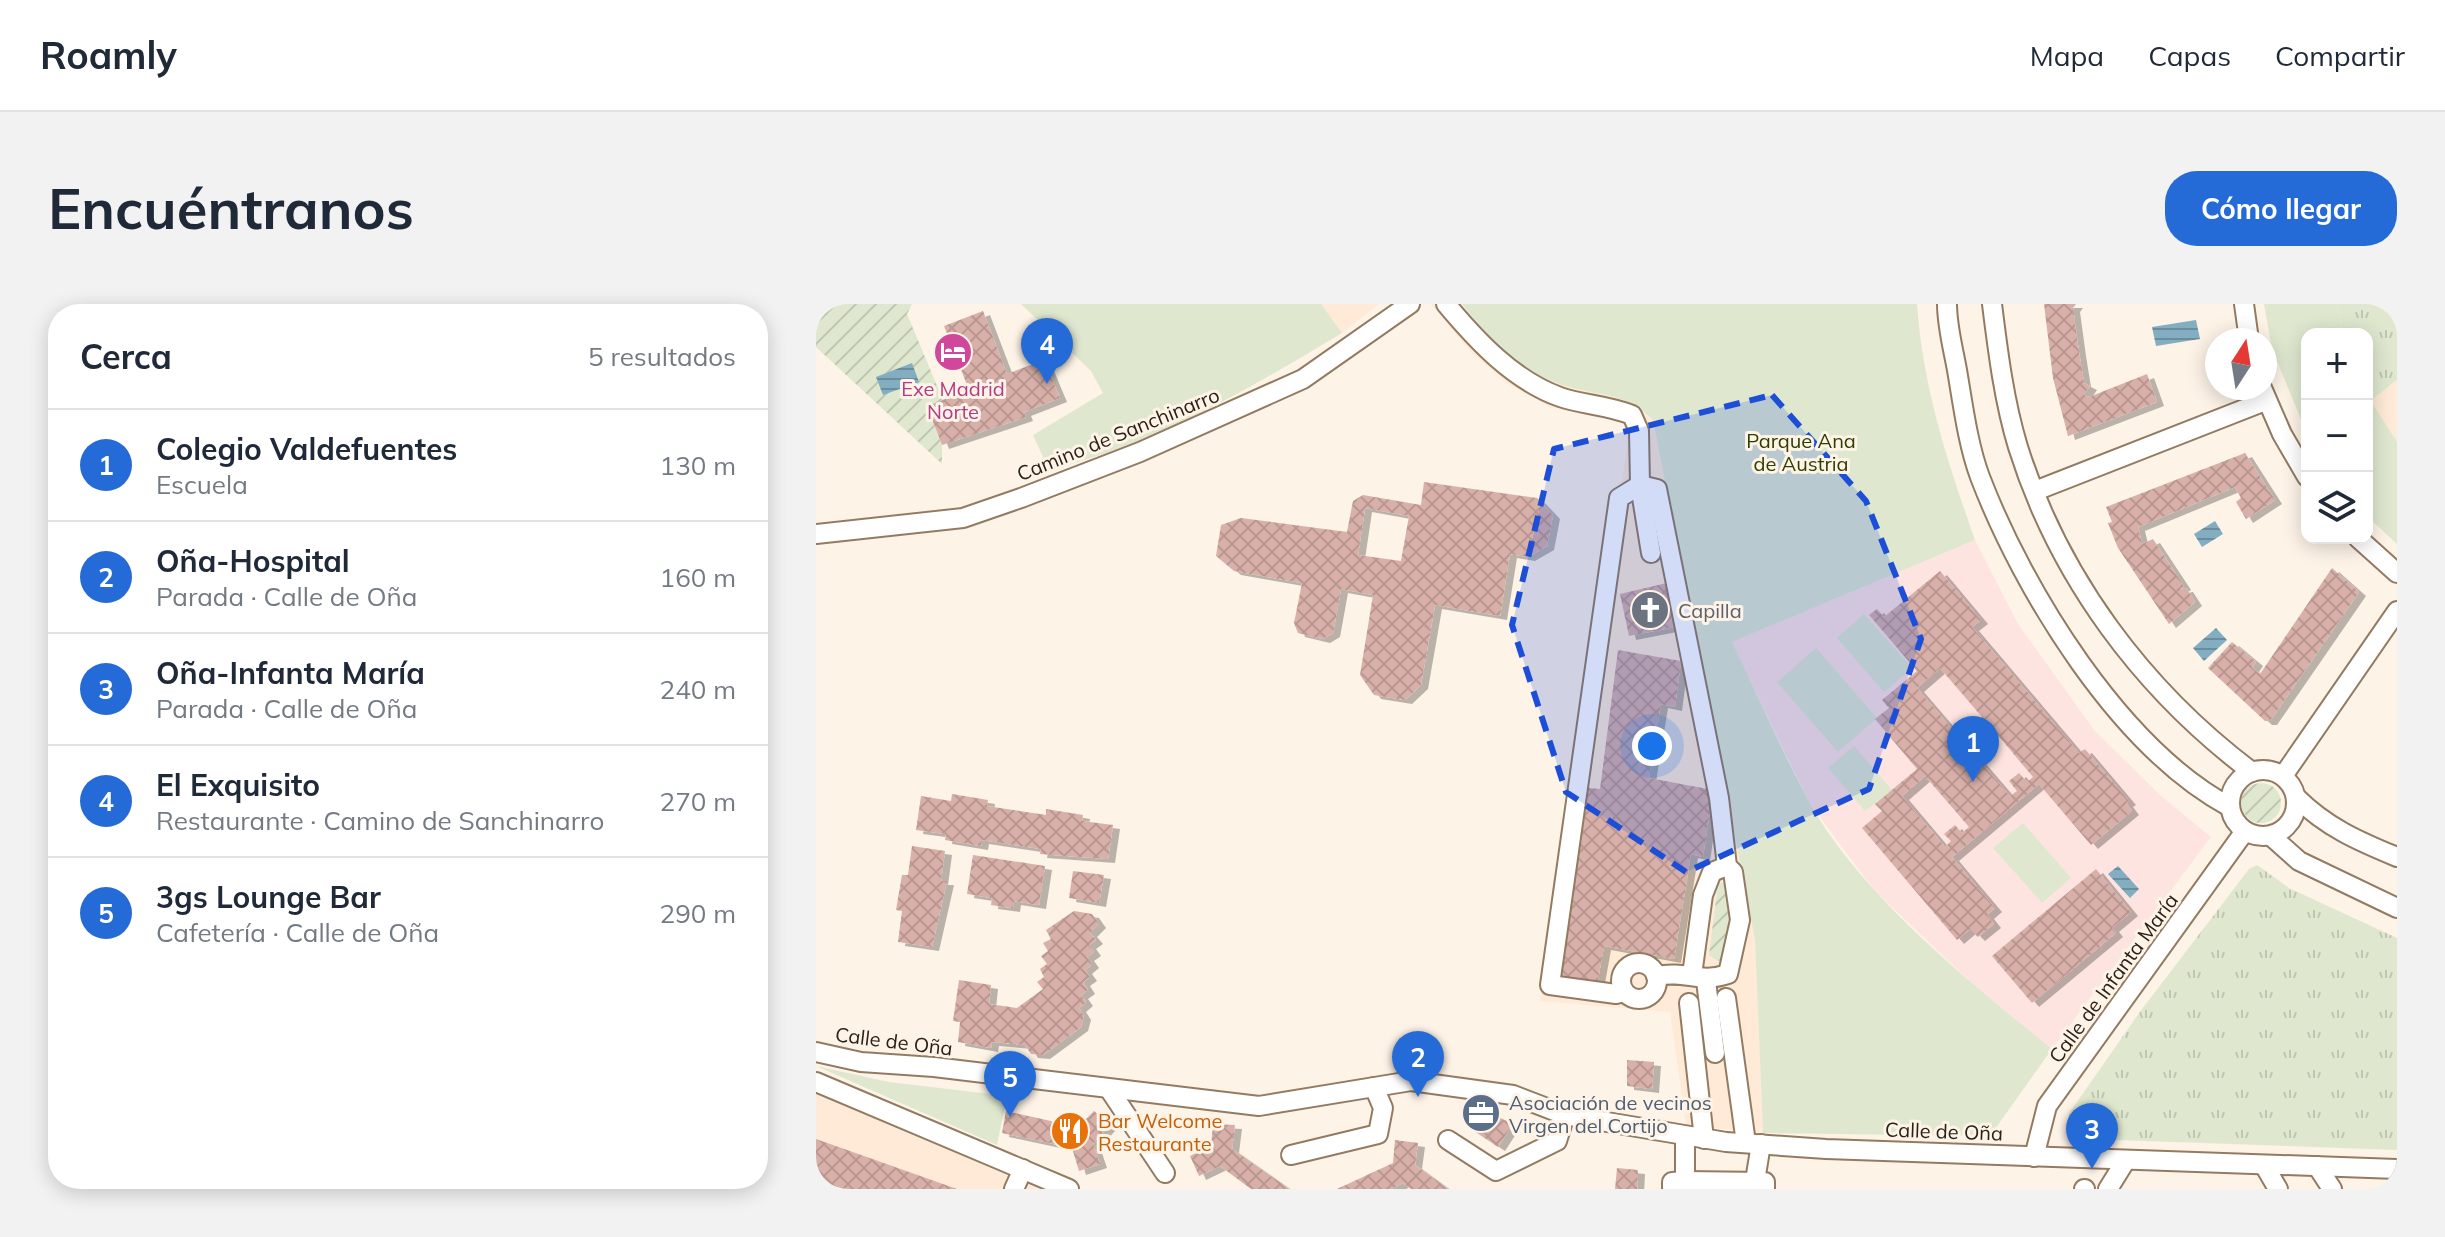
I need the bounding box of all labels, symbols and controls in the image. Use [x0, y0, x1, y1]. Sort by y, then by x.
text: Roamly [40, 31, 177, 79]
text: Mapa [2030, 38, 2104, 73]
text: Capas [2148, 38, 2231, 73]
text: Compartir [2275, 38, 2405, 73]
button: Cómo llegar [2165, 171, 2397, 246]
text: Encuéntranos [48, 173, 414, 243]
pin: 4 [1021, 318, 1073, 384]
north arrow [2205, 328, 2277, 400]
map controls [2301, 328, 2373, 544]
button: + [2301, 328, 2373, 400]
hotel icon: Exe Madrid Norte [932, 331, 974, 373]
text: Cerca [80, 335, 172, 378]
text: 5 resultados [588, 340, 736, 373]
place label: Exe Madrid Norte [901, 376, 1005, 424]
street label: Camino de Sanchinarro [1013, 382, 1223, 486]
button: − [2301, 400, 2373, 472]
park label: Parque Ana de Austria [1746, 428, 1856, 476]
text: Colegio Valdefuentes [156, 430, 457, 468]
text: 1 [98, 449, 114, 482]
text: 130 m [660, 449, 736, 482]
text: Escuela [156, 468, 248, 501]
button: layers [2301, 472, 2373, 544]
text: Oña-Hospital [156, 542, 350, 580]
text: 2 [98, 561, 114, 594]
text: 160 m [660, 561, 736, 594]
text: Parada · Calle de Oña [156, 580, 417, 613]
church icon: Capilla [1629, 589, 1671, 631]
place label: Capilla [1678, 598, 1742, 623]
text: Oña-Infanta María [156, 654, 425, 692]
text: 3 [98, 673, 114, 706]
text: 240 m [660, 673, 736, 706]
text: Parada · Calle de Oña [156, 692, 417, 725]
pin: 1 [1947, 716, 1999, 782]
your location [1632, 726, 1672, 766]
text: El Exquisito [156, 766, 320, 804]
text: 4 [98, 785, 114, 818]
text: 270 m [660, 785, 736, 818]
text: Restaurante · Camino de Sanchinarro [156, 804, 604, 837]
text: 3gs Lounge Bar [156, 878, 381, 916]
street label: Calle de Infanta María [2043, 888, 2183, 1068]
text: 5 [98, 897, 114, 930]
text: 290 m [660, 897, 736, 930]
text: Cafetería · Calle de Oña [156, 916, 439, 949]
street label: Calle de Oña [834, 1021, 954, 1061]
pin: 2 [1392, 1031, 1444, 1097]
pin: 5 [984, 1051, 1036, 1117]
place label: Asociación de vecinos Virgen del Cortijo [1509, 1090, 1712, 1138]
office icon: Asociación de vecinos Virgen del Cortijo [1460, 1092, 1502, 1134]
pin: 3 [2066, 1103, 2118, 1169]
place label: Bar Welcome Restaurante [1098, 1108, 1222, 1156]
restaurant icon: Bar Welcome Restaurante [1049, 1110, 1091, 1152]
street label: Calle de Oña [1884, 1116, 2004, 1146]

